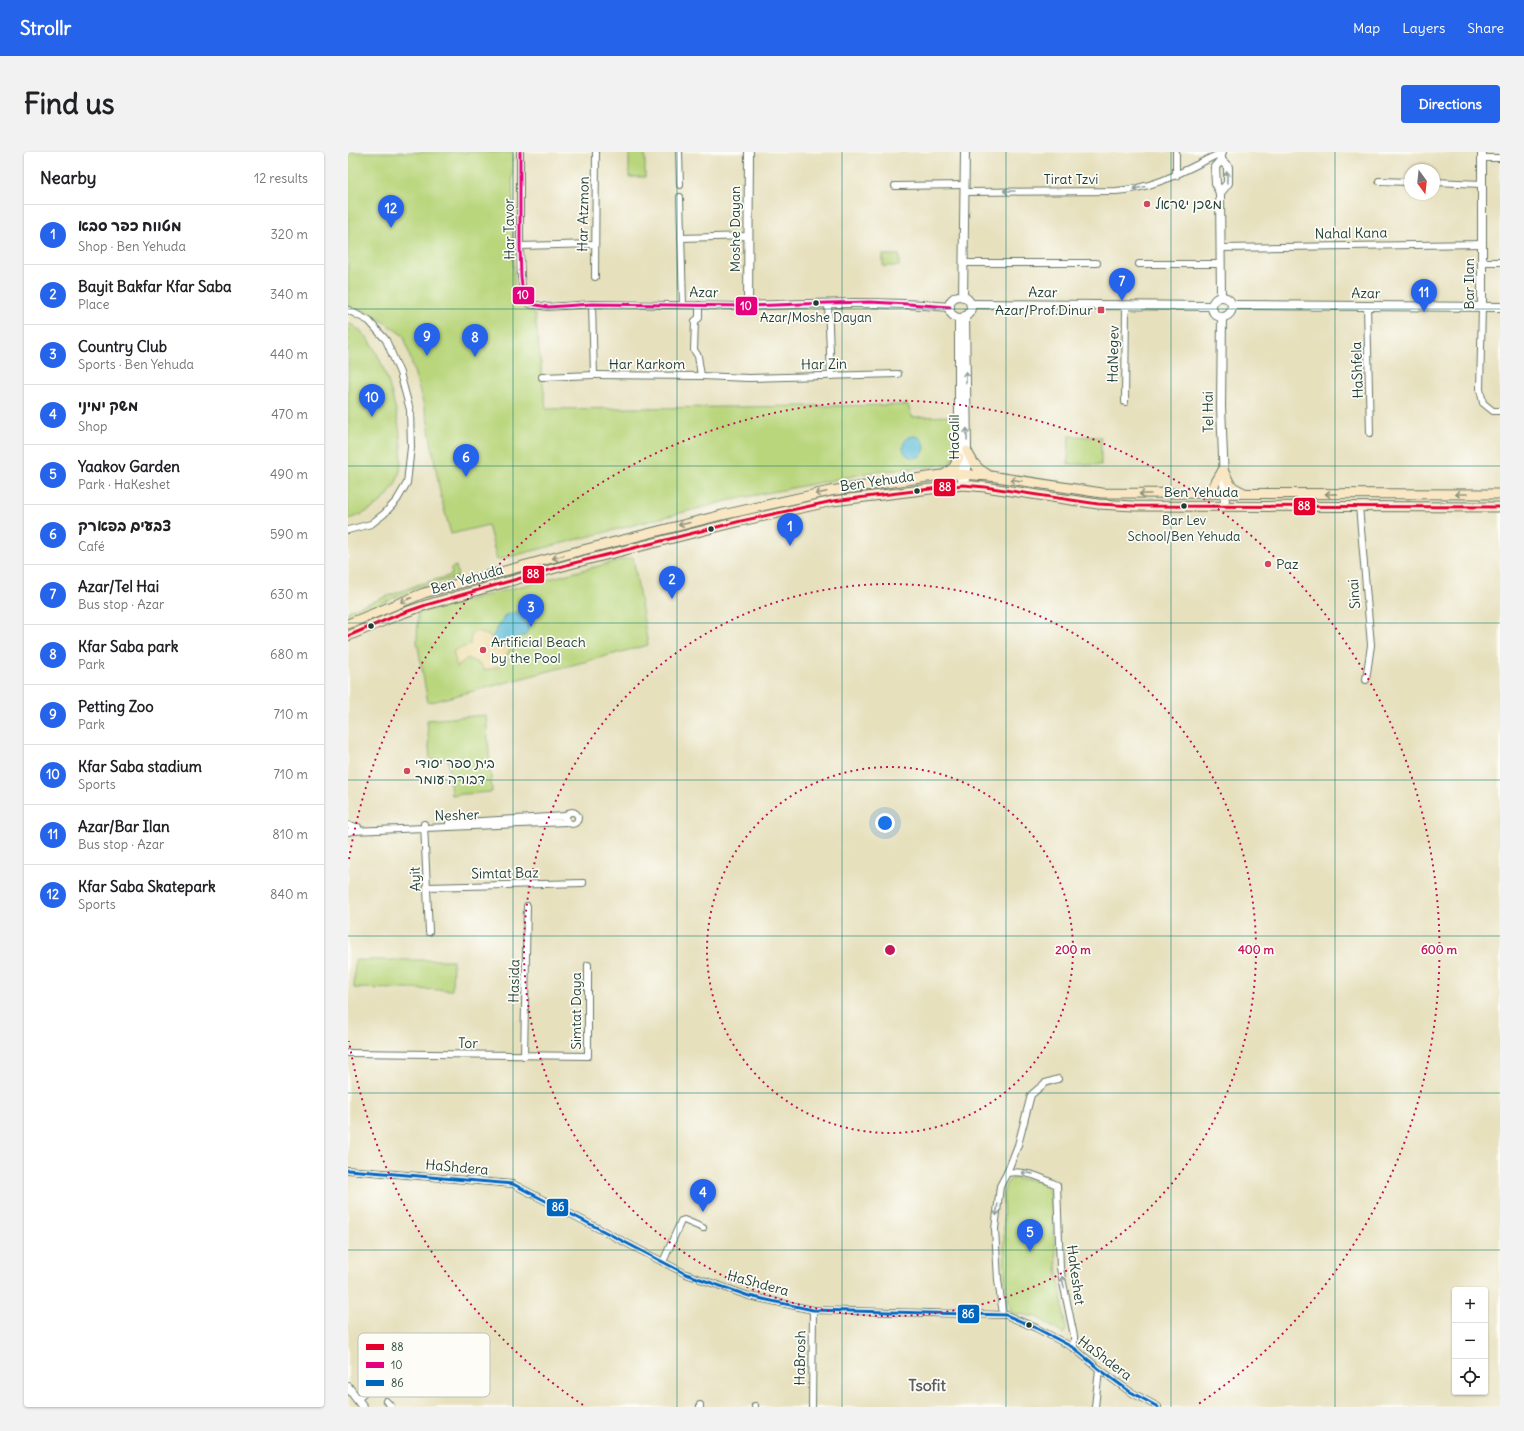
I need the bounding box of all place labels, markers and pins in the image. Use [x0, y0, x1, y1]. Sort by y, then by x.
pin: 12 [378, 195, 404, 228]
place label: משכן ישראל [1155, 195, 1222, 213]
marker: משכן ישראל [1142, 199, 1152, 209]
pin: 7 [1109, 268, 1135, 301]
pin: 11 [1411, 279, 1437, 312]
marker: Azar/Moshe Dayan [811, 298, 821, 308]
place label: Azar/Prof.Dinur [995, 301, 1093, 319]
marker: Azar/Prof.Dinur [1096, 305, 1106, 315]
place label: Azar/Moshe Dayan [760, 309, 872, 326]
pin: 9 [414, 323, 440, 356]
pin: 8 [462, 324, 488, 357]
pin: 10 [359, 384, 385, 417]
pin: 6 [453, 444, 479, 477]
unlabelled marker [912, 486, 922, 496]
marker: Bar Lev School/Ben Yehuda [1179, 501, 1189, 511]
place label: Bar Lev School/Ben Yehuda [1128, 512, 1241, 545]
pin: 1 [777, 513, 803, 546]
unlabelled marker [706, 524, 716, 534]
place label: Paz [1276, 555, 1299, 573]
marker: Paz [1263, 559, 1273, 569]
pin: 2 [659, 566, 685, 599]
pin: 3 [518, 594, 544, 627]
unlabelled marker [366, 621, 376, 631]
place label: Artificial Beach by the Pool [491, 633, 586, 667]
marker: Artificial Beach by the Pool [478, 645, 488, 655]
place label: בית ספר יסודי דבורה עומר [415, 754, 495, 788]
marker: בית ספר יסודי דבורה עומר [402, 766, 412, 776]
centre of rings [883, 943, 897, 957]
pin: 4 [690, 1179, 716, 1212]
pin: 5 [1017, 1219, 1043, 1252]
unlabelled marker [1024, 1320, 1034, 1330]

